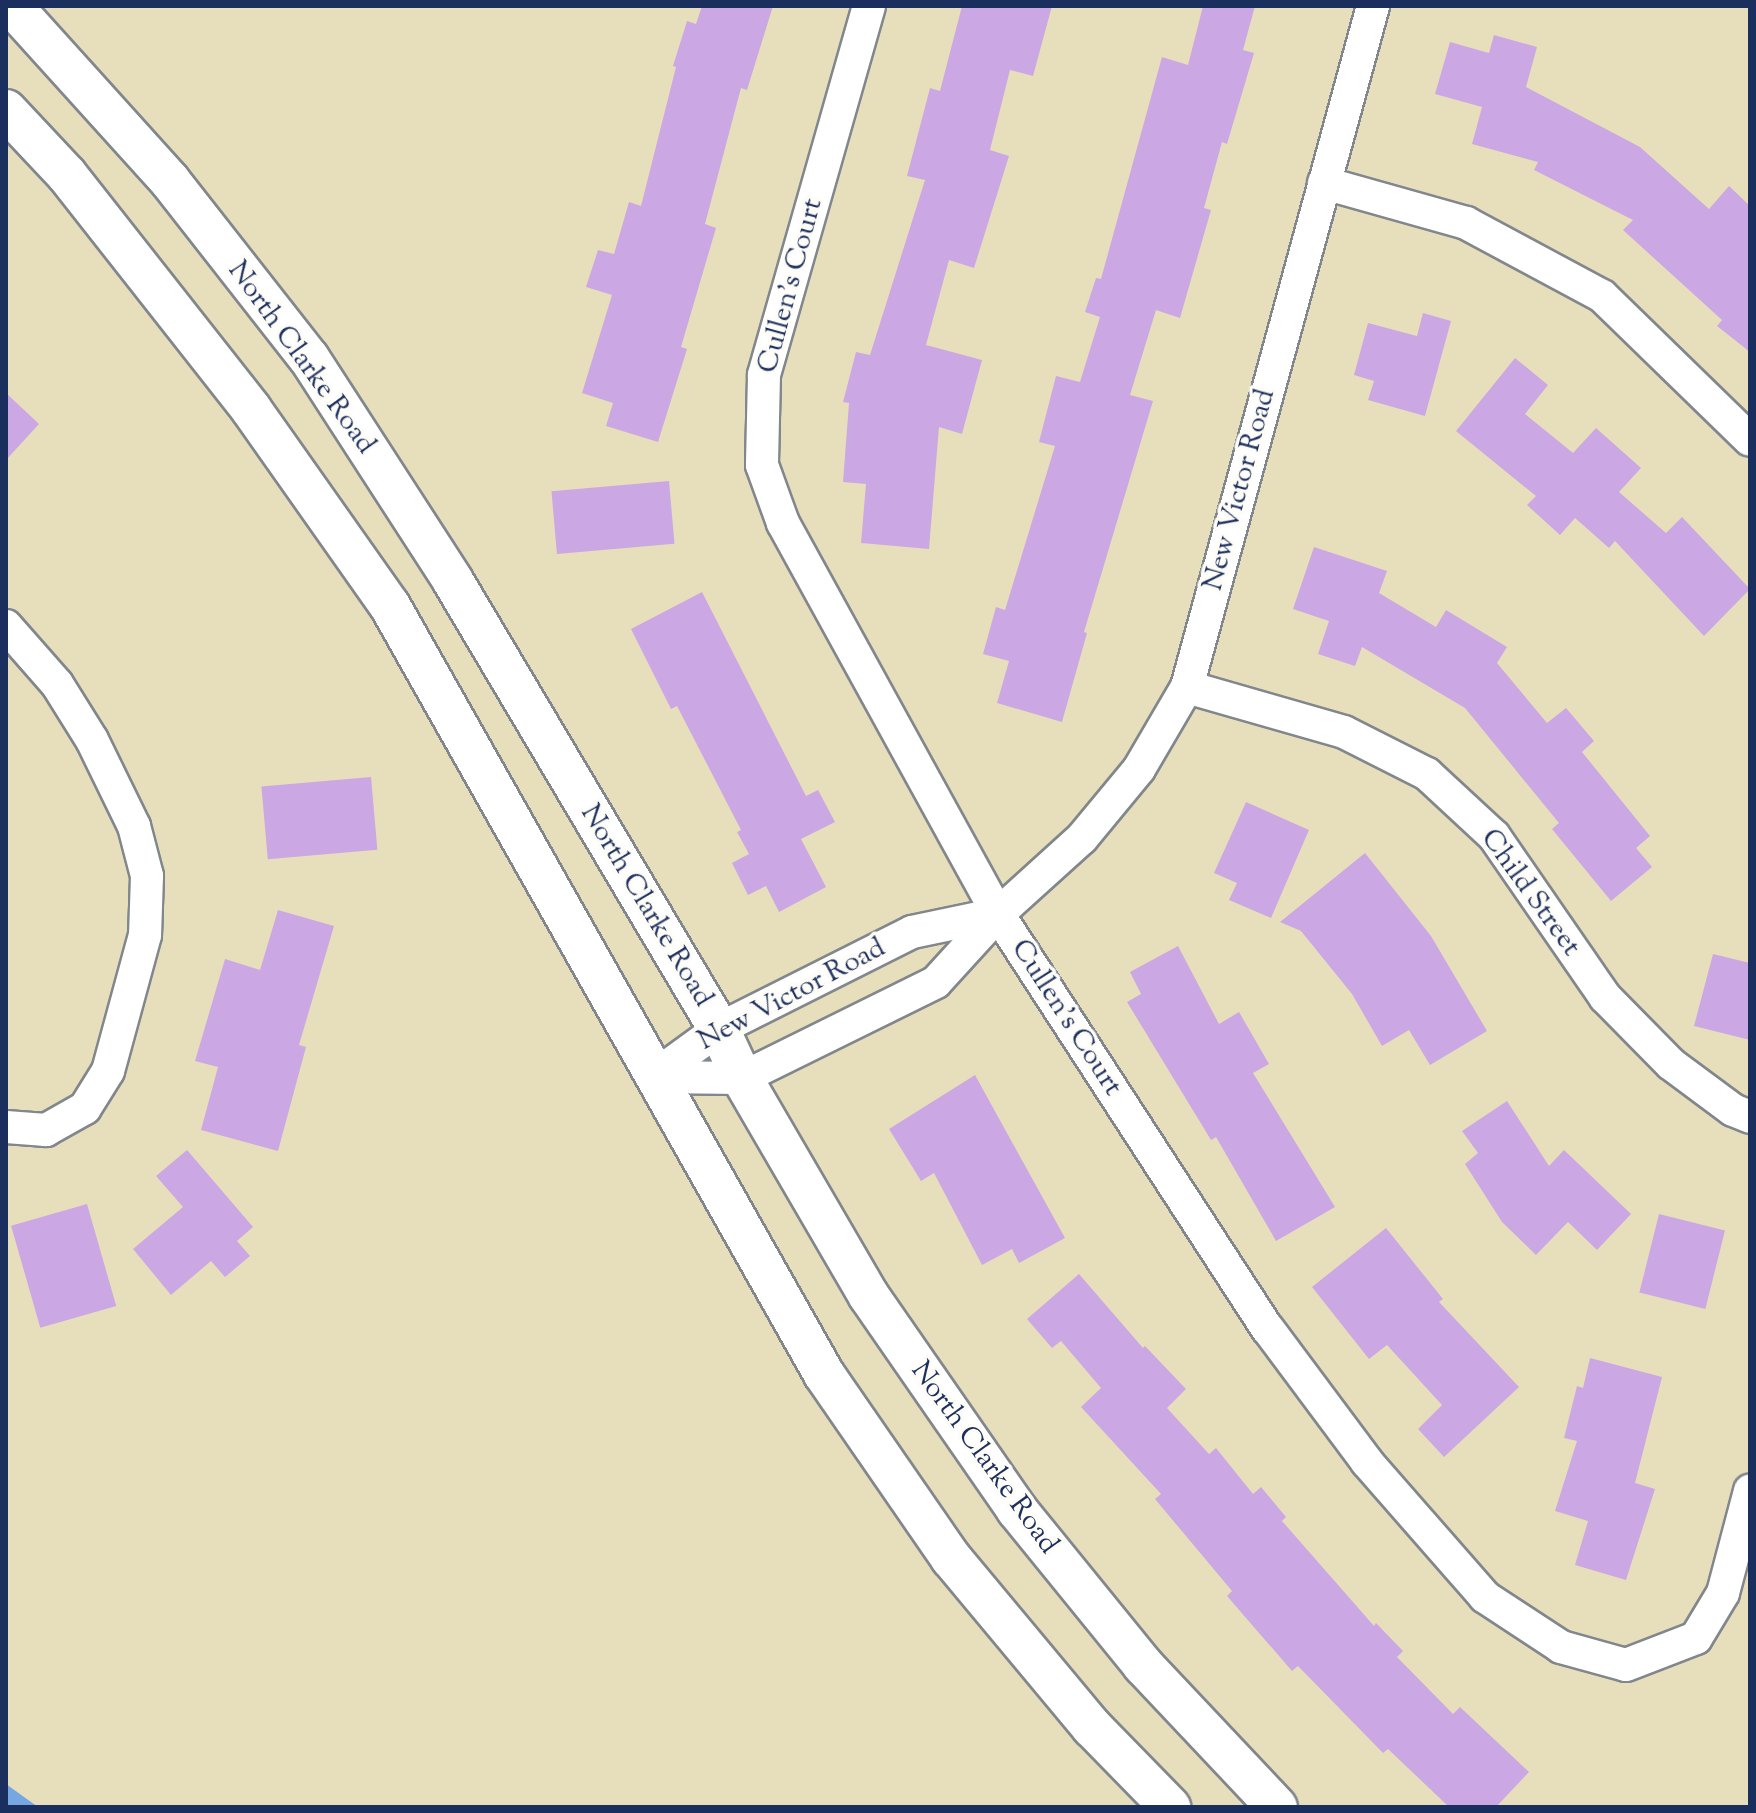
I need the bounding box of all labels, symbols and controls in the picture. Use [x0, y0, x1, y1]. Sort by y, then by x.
street label: Cullen's Court [752, 195, 830, 377]
street label: North Clarke Road [220, 255, 382, 461]
street label: New Victor Road [1197, 386, 1283, 594]
street label: North Clarke Road [572, 799, 720, 1013]
street label: Child Street [1473, 823, 1587, 963]
street label: New Victor Road [693, 932, 891, 1058]
street label: Cullen's Court [1003, 934, 1129, 1102]
street label: North Clarke Road [903, 1355, 1065, 1561]

